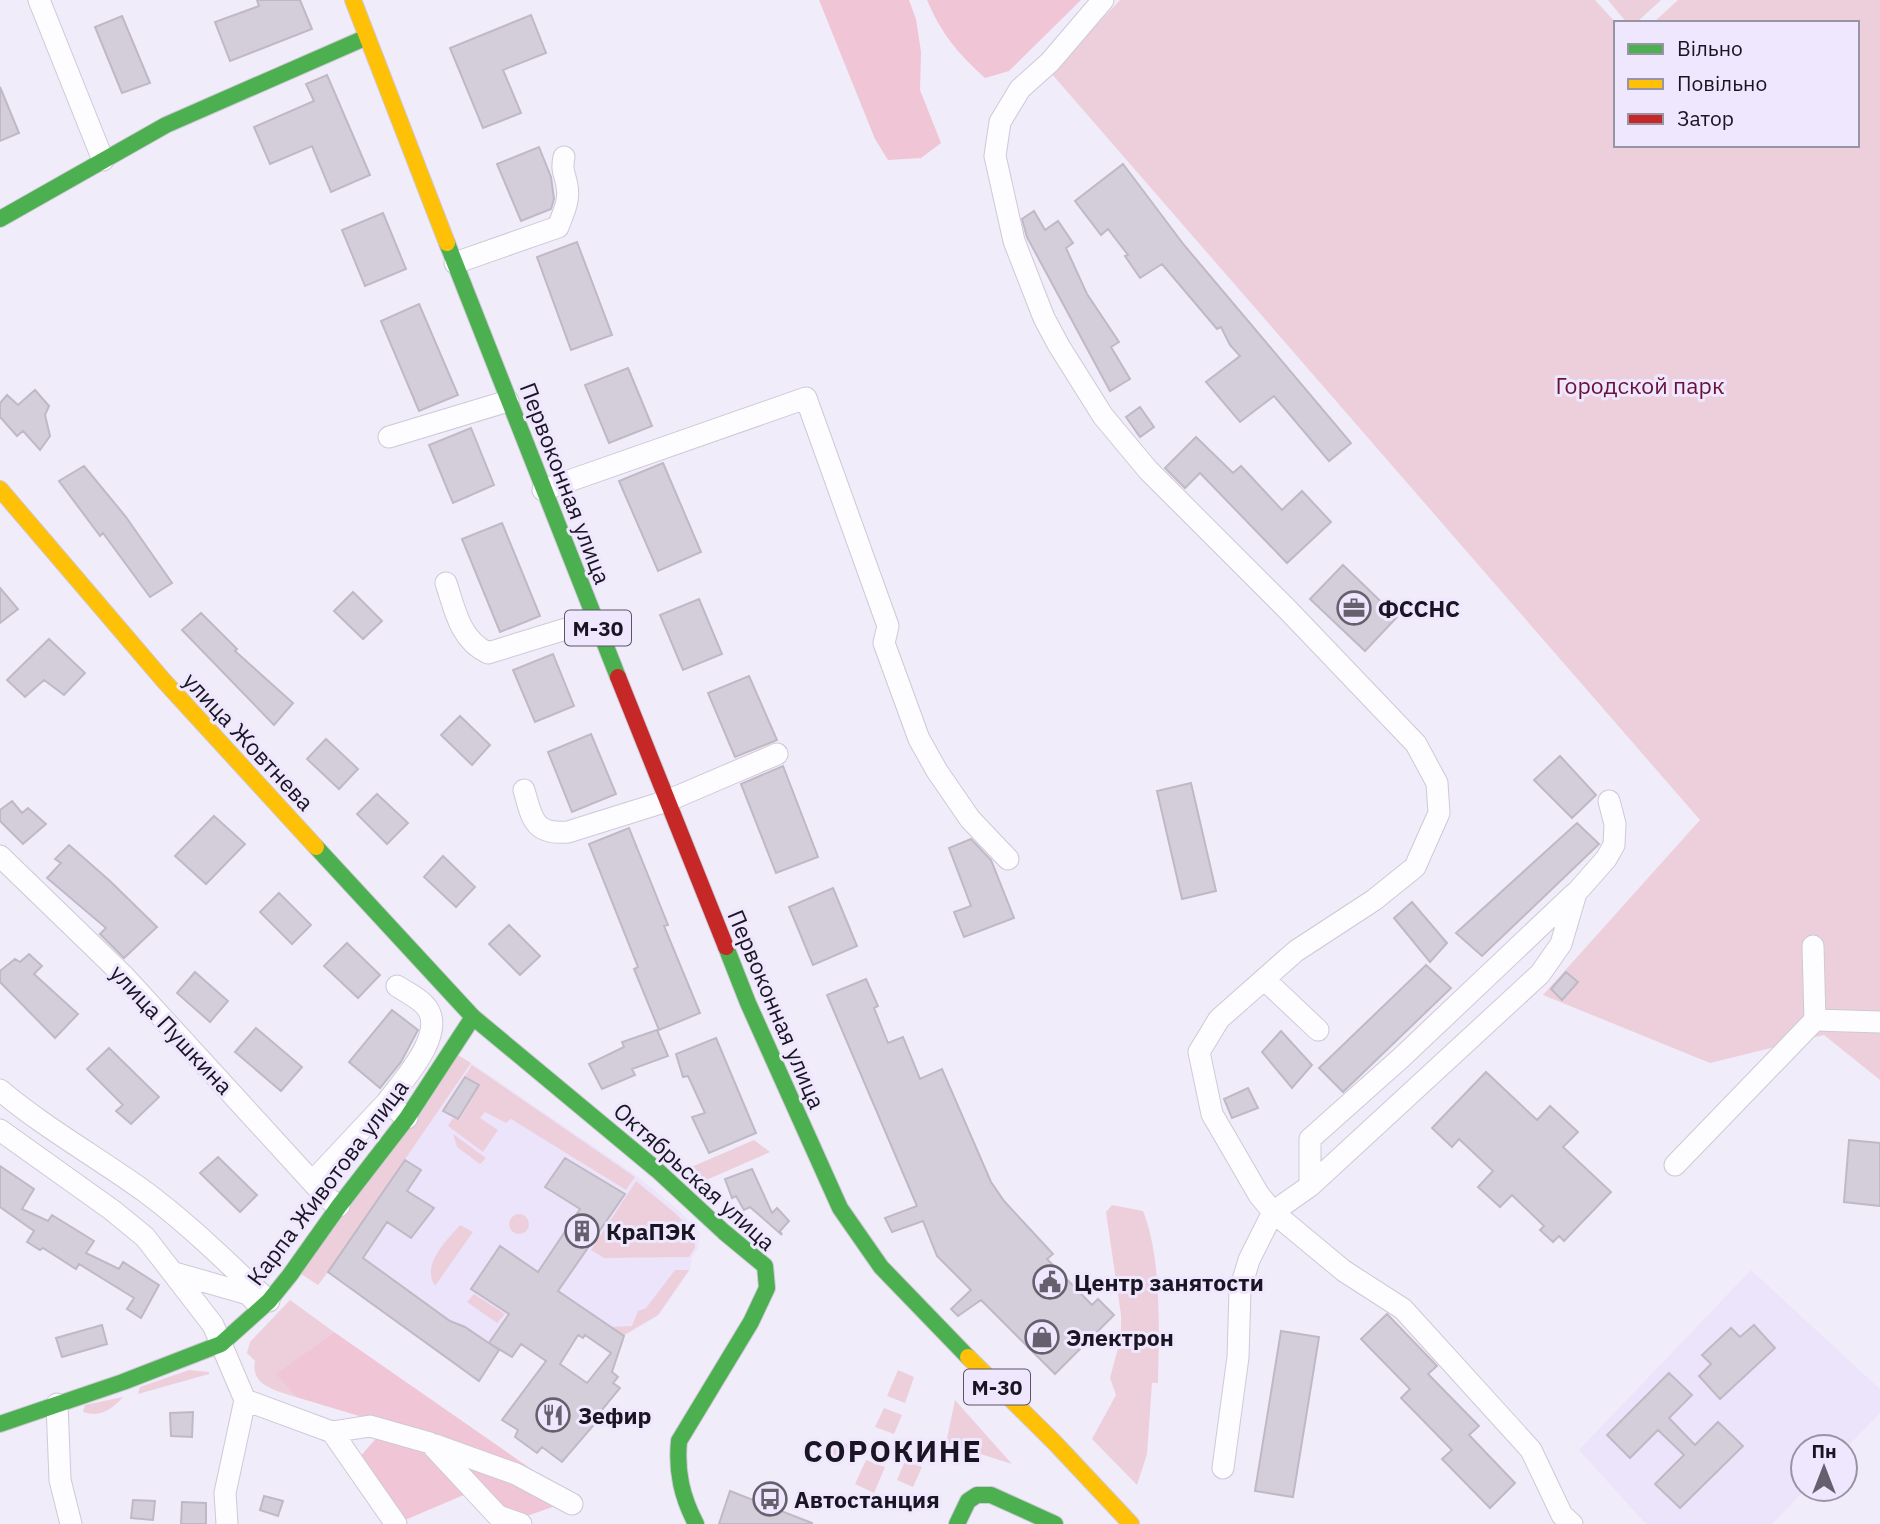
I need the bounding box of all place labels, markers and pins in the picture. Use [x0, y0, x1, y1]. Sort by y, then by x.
office icon: ФССНС [1335, 589, 1373, 627]
place label: ФССНС [1378, 593, 1460, 623]
building icon: КраПЭК [563, 1212, 601, 1250]
place label: КраПЭК [606, 1216, 696, 1246]
public building icon: Центр занятости [1031, 1263, 1069, 1301]
place label: Центр занятости [1074, 1267, 1264, 1297]
shop icon: Электрон [1023, 1318, 1061, 1356]
place label: Электрон [1066, 1322, 1174, 1352]
restaurant icon: Зефир [534, 1396, 572, 1434]
place label: Зефир [578, 1400, 651, 1430]
bus stop icon: Автостанция [751, 1480, 789, 1518]
place label: Автостанция [794, 1484, 940, 1514]

